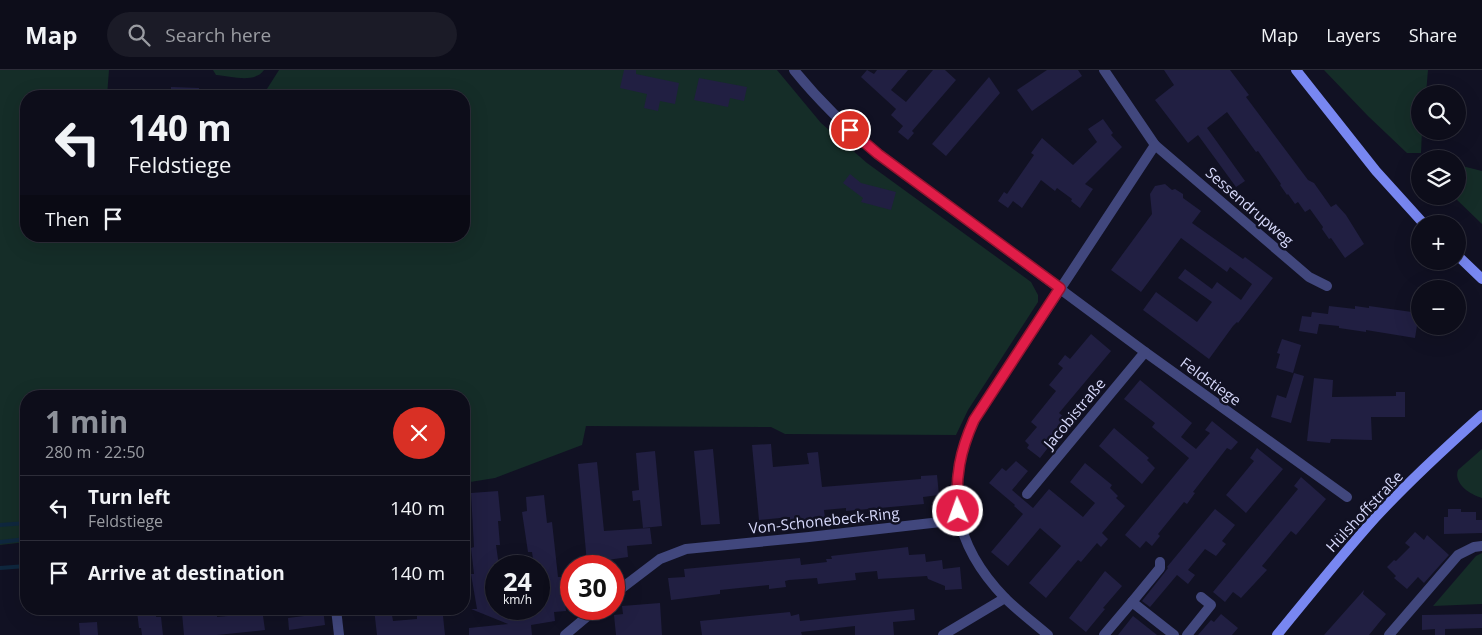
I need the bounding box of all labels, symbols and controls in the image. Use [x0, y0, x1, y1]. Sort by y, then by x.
search box [107, 12, 457, 57]
text: Map [25, 18, 77, 51]
icon: search [125, 21, 153, 49]
text: Search here [165, 22, 271, 48]
text: Map [1261, 23, 1298, 47]
text: Layers [1326, 23, 1381, 47]
text: Share [1409, 23, 1457, 47]
map controls [1411, 85, 1466, 335]
button: search [1411, 85, 1466, 140]
text: 140 m [128, 104, 232, 151]
pin [829, 109, 871, 151]
icon: left [45, 110, 110, 175]
icon: arrive [836, 116, 864, 144]
text: Feldstiege [128, 149, 231, 179]
button: layers [1411, 150, 1466, 205]
street label: Sessendrupweg [1202, 162, 1298, 250]
icon: arrive [99, 205, 127, 233]
text: Then [45, 206, 89, 232]
button: + [1411, 215, 1466, 270]
button: − [1411, 280, 1466, 335]
street label: Feldstiege [1177, 352, 1245, 410]
street label: Jacobistraße [1037, 374, 1109, 454]
text: 1 min [45, 401, 128, 442]
button: close [393, 407, 445, 459]
text: 280 m · 22:50 [45, 441, 145, 463]
street label: Hülshoffstraße [1321, 466, 1407, 556]
text: Turn left [88, 484, 170, 510]
position arrow [931, 484, 983, 536]
icon: left [45, 494, 73, 522]
text: 140 m [390, 495, 445, 521]
street label: Von-Schonebeck-Ring [748, 502, 900, 538]
text: Feldstiege [88, 510, 163, 532]
speed limit sign: 30 [560, 555, 625, 620]
icon: arrive [45, 559, 73, 587]
text: Arrive at destination [88, 560, 285, 586]
text: 140 m [390, 560, 445, 586]
text: 24 [503, 564, 532, 598]
text: km/h [503, 591, 532, 608]

